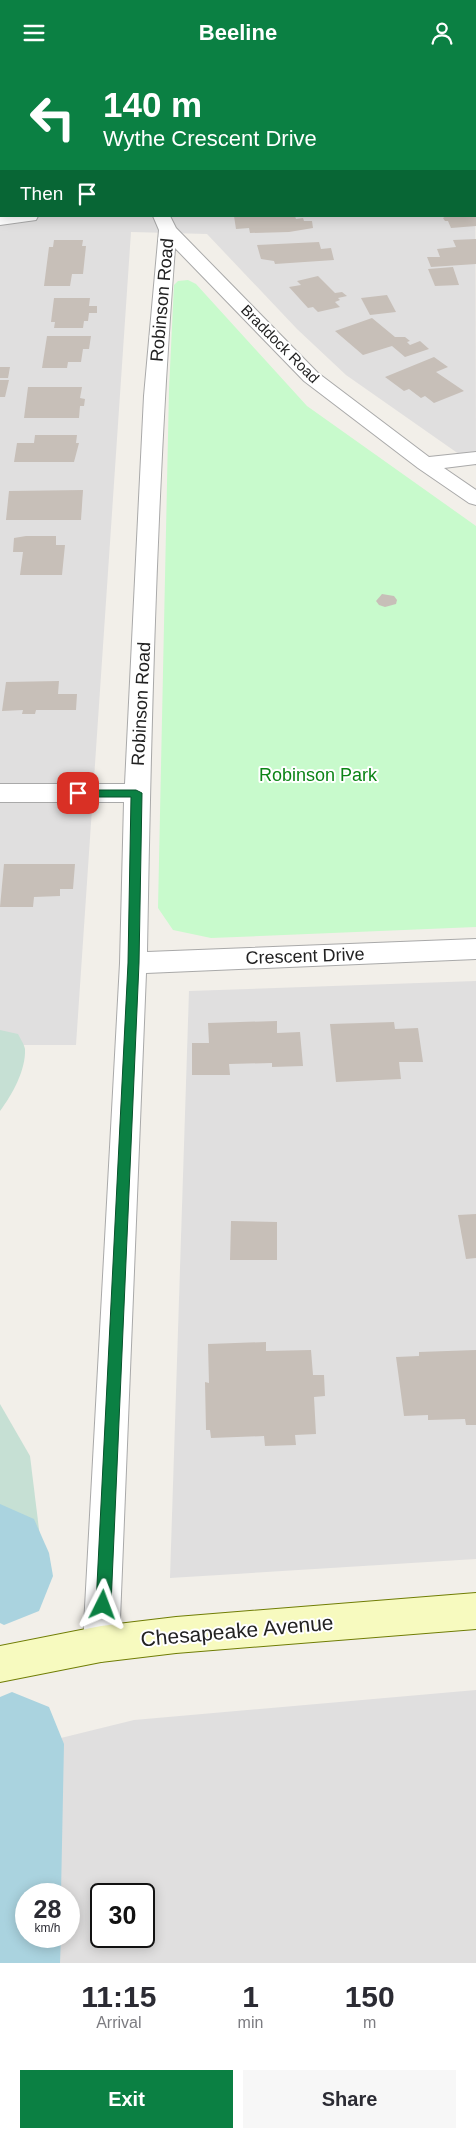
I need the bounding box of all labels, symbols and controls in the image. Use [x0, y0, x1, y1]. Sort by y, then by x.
icon: menu [20, 19, 48, 47]
icon: person [428, 19, 456, 47]
text: Beeline [199, 20, 277, 45]
icon: left [20, 85, 85, 150]
text: 140 m [103, 85, 202, 124]
text: Wythe Crescent Drive [103, 126, 317, 151]
icon: arrive [73, 180, 101, 208]
text: Then [20, 183, 63, 204]
street label: Robinson Road [147, 237, 177, 363]
street label: Braddock Road [238, 301, 323, 386]
street label: Robinson Road [128, 642, 154, 766]
park label: Robinson Park [259, 765, 378, 785]
pin [57, 772, 99, 814]
icon: arrive [64, 779, 92, 807]
street label: Crescent Drive [245, 944, 365, 968]
position arrow [76, 1578, 128, 1630]
street label: Chesapeake Avenue [140, 1611, 334, 1650]
speed limit sign: 30 [90, 1883, 155, 1948]
text: 28 [34, 1895, 61, 1923]
text: km/h [34, 1921, 61, 1935]
text: 11:15 [81, 1980, 156, 2013]
text: 1 [242, 1980, 259, 2013]
text: 150 [345, 1980, 395, 2013]
text: Arrival [96, 2014, 141, 2031]
text: min [238, 2014, 263, 2031]
text: m [363, 2014, 376, 2031]
button: Exit [20, 2070, 233, 2128]
button: Share [243, 2070, 456, 2128]

